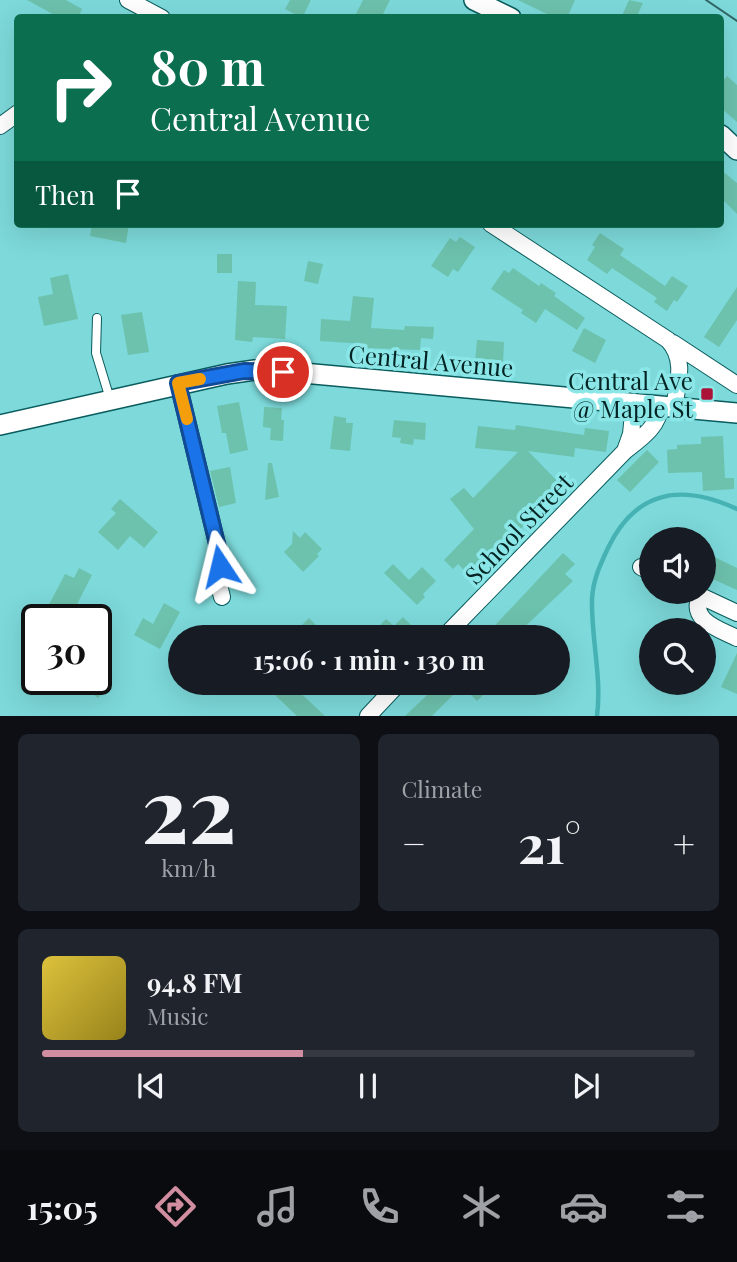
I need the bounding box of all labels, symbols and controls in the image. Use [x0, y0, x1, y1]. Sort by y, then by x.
text: 80 m [150, 33, 265, 98]
icon: right [35, 42, 126, 133]
text: Central Avenue [150, 96, 370, 139]
icon: arrive [109, 175, 147, 213]
text: Then [35, 177, 95, 212]
street label: Central Avenue [347, 337, 515, 383]
pin [253, 342, 313, 402]
icon: arrive [264, 353, 302, 391]
place label: Central Ave @ Maple St [568, 364, 693, 424]
marker: Central Ave @ Maple St [699, 386, 715, 402]
street label: School Street [457, 465, 579, 590]
map controls [639, 527, 716, 695]
button: sound [639, 527, 716, 604]
position arrow [183, 529, 257, 603]
speed limit sign: 30 [21, 604, 112, 695]
button: search [639, 618, 716, 695]
text: 15:06 · 1 min · 130 m [253, 642, 485, 677]
text: 22 [141, 746, 236, 867]
text: Climate [402, 773, 482, 804]
text: 21° [518, 808, 581, 877]
text: − [402, 817, 426, 868]
text: + [673, 817, 695, 868]
text: km/h [161, 852, 216, 883]
text: 94.8 FM [147, 965, 242, 1000]
text: Music [147, 1000, 208, 1031]
icon: previous [132, 1067, 170, 1105]
icon: pause [349, 1067, 387, 1105]
icon: next [567, 1067, 605, 1105]
icon: directions [151, 1182, 200, 1231]
icon: music [253, 1182, 302, 1231]
icon: phone [355, 1182, 404, 1231]
icon: climate [457, 1182, 506, 1231]
icon: car [559, 1182, 608, 1231]
icon: filters [661, 1182, 710, 1231]
text: 15:05 [27, 1185, 98, 1228]

